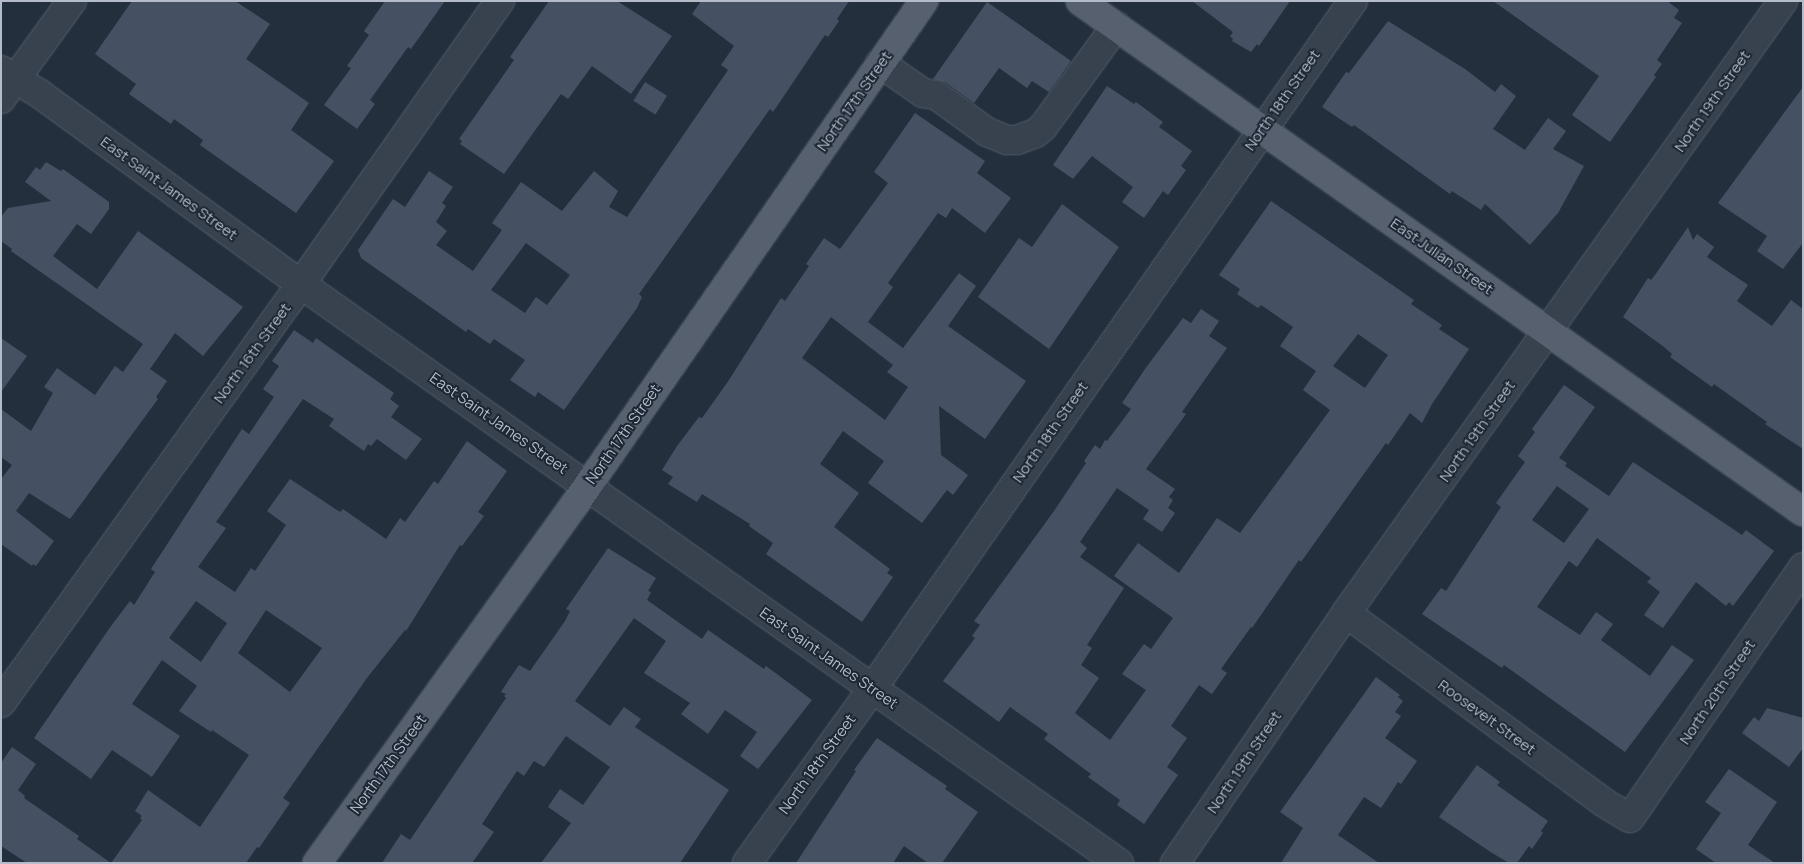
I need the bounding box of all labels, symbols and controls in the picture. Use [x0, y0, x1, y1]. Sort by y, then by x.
street label: North 18th Street [1241, 46, 1323, 154]
street label: North 19th Street [1670, 47, 1754, 155]
street label: North 17th Street [813, 48, 895, 154]
street label: East Saint James Street [97, 132, 241, 244]
street label: East Julian Street [1387, 214, 1497, 298]
street label: North 16th Street [210, 299, 294, 407]
street label: East Saint James Street [426, 368, 572, 478]
street label: North 19th Street [1435, 377, 1519, 485]
street label: North 18th Street [1009, 378, 1091, 486]
street label: North 17th Street [582, 381, 664, 487]
street label: East Saint James Street [756, 603, 902, 713]
street label: North 20th Street [1675, 636, 1759, 748]
street label: Roosevelt Street [1435, 676, 1539, 758]
street label: North 19th Street [1203, 707, 1285, 817]
street label: North 17th Street [346, 711, 430, 817]
street label: North 18th Street [775, 711, 859, 817]

